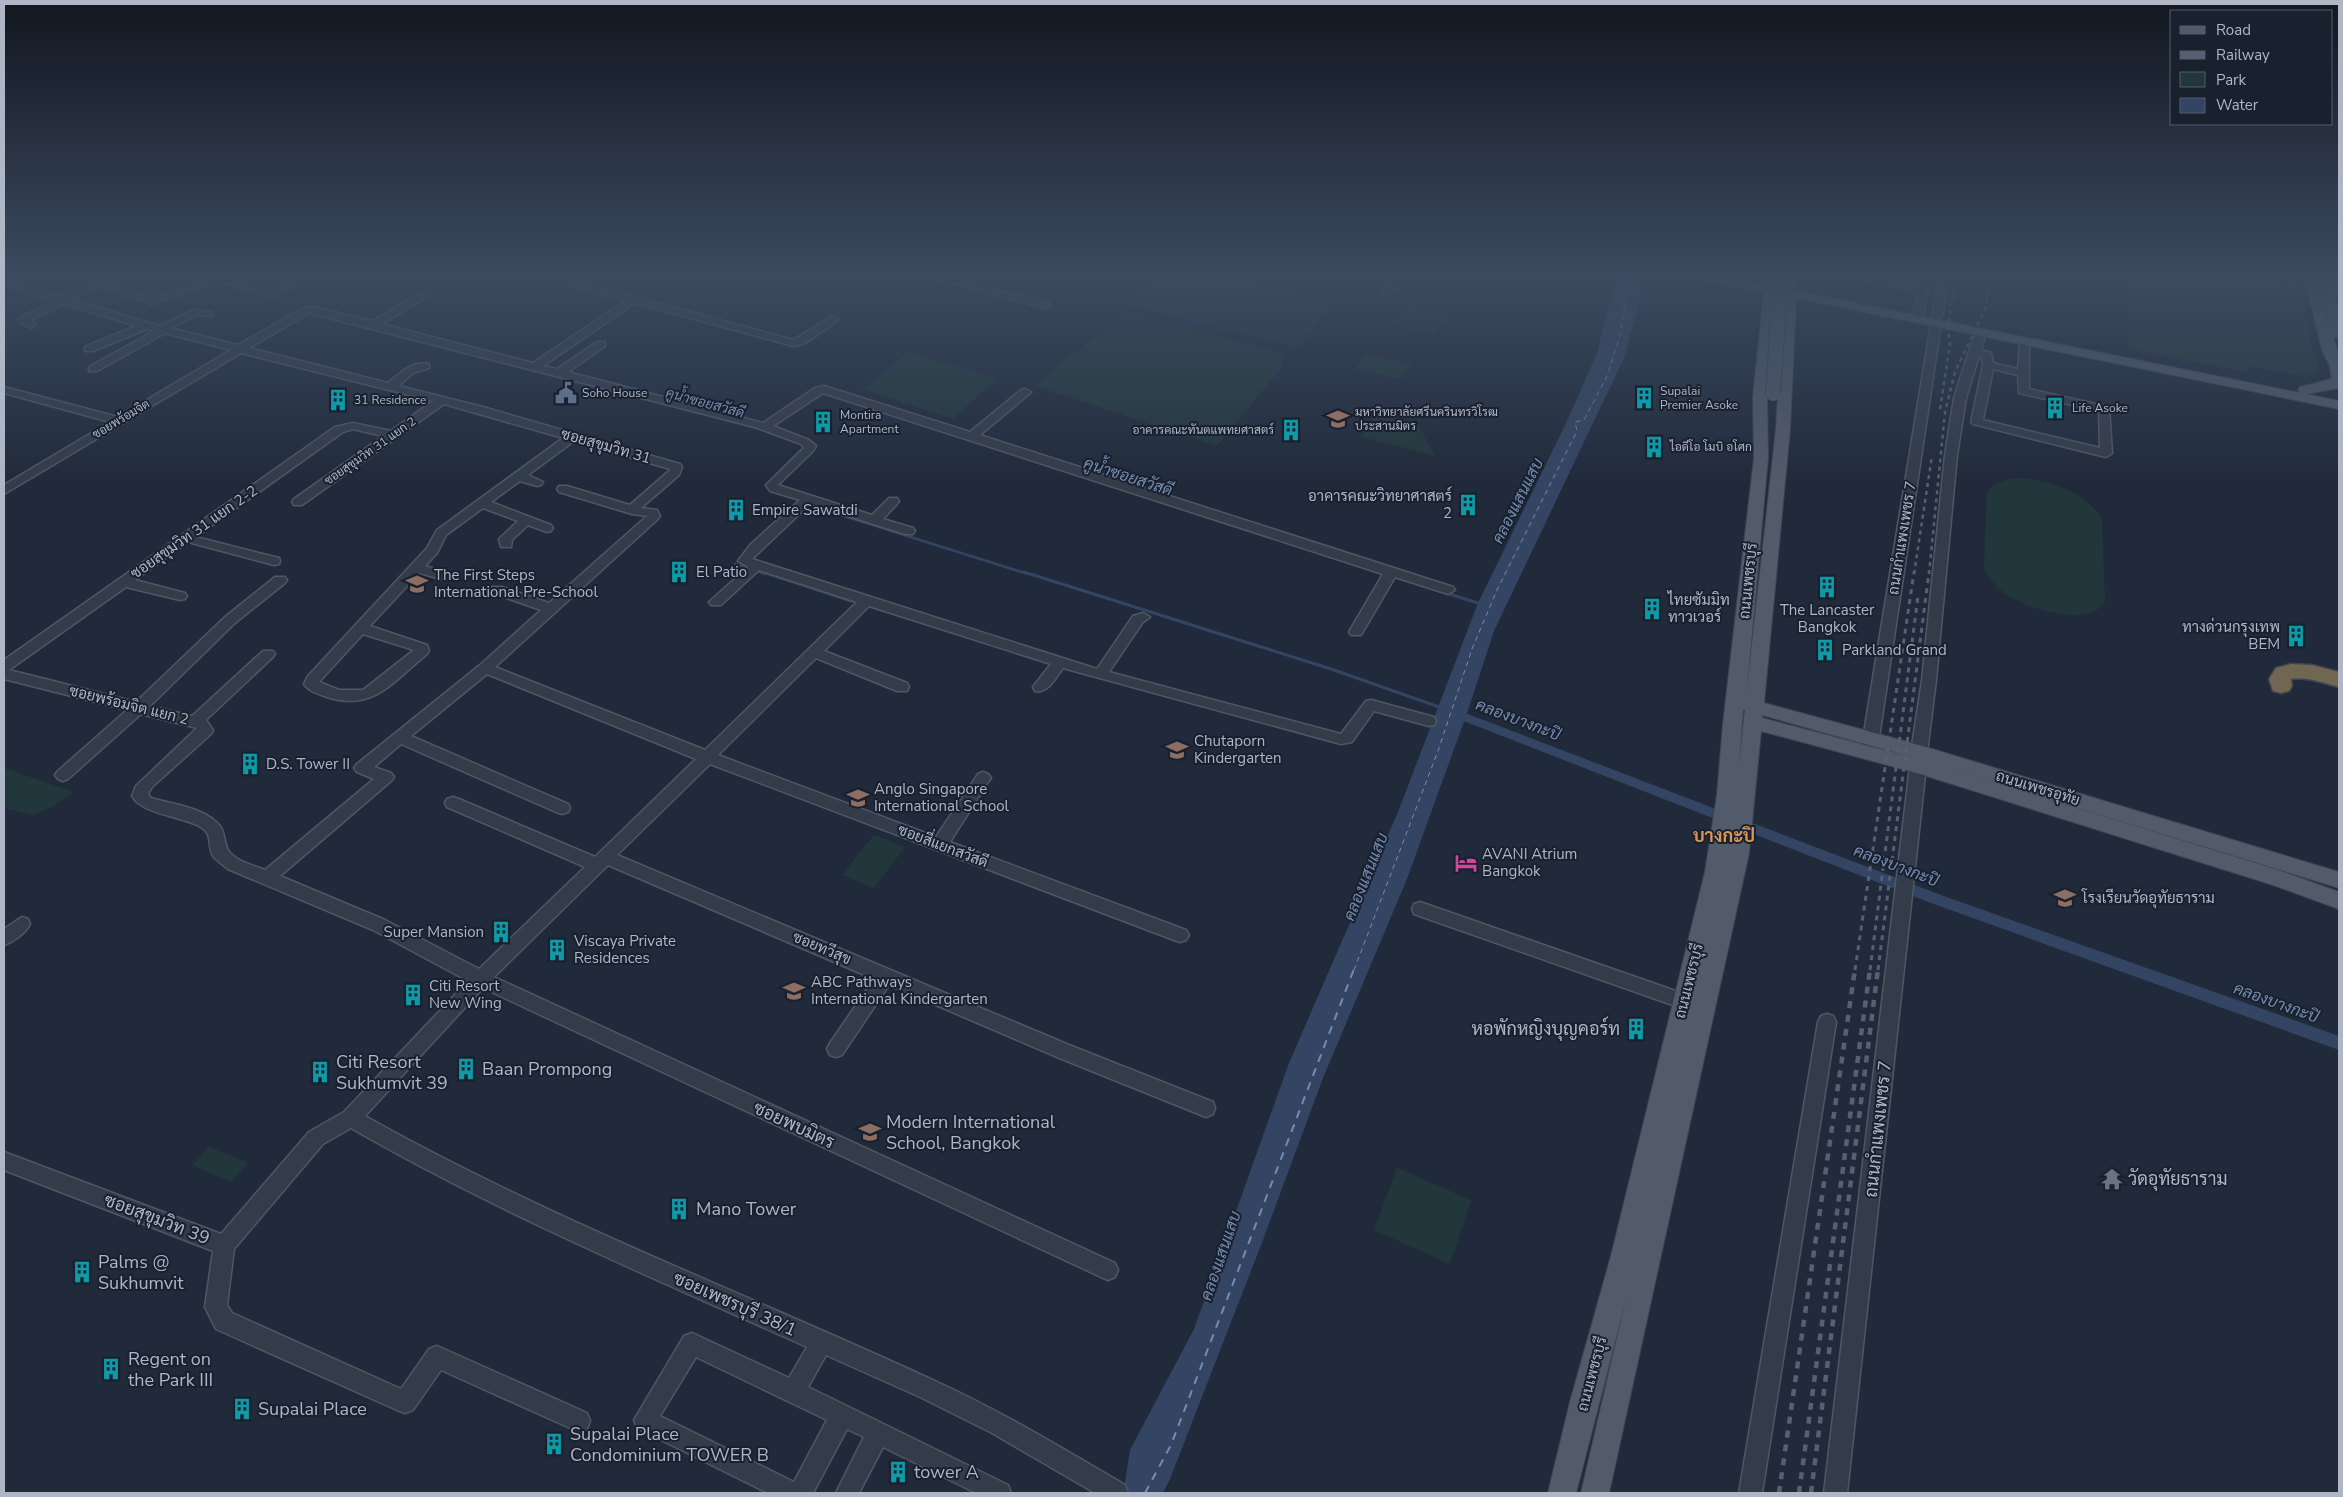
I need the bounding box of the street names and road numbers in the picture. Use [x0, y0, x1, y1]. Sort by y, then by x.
street label: ซอยพร้อมจิต [89, 396, 153, 442]
street label: ซอยสุขุมวิท 31 แยก 2 [321, 413, 420, 489]
street label: ซอยสุขุมวิท 31 [558, 424, 653, 469]
street label: ถนนกำแพงเพชร 7 [1883, 480, 1921, 596]
street label: ซอยสุขุมวิท 31 แยก 2-2 [126, 481, 262, 584]
street label: ถนนเพชรบุรี [1734, 542, 1763, 620]
street label: ซอยพร้อมจิต แยก 2 [67, 680, 191, 730]
street label: ถนนเพชรอุทัย [1993, 766, 2082, 811]
street label: ซอยสี่แยกสวัสดี [895, 815, 993, 872]
street label: ซอยทวีสุข [789, 927, 854, 970]
street label: ถนนเพชรบุรี [1670, 941, 1709, 1021]
street label: ถนนกำแพงเพชร 7 [1859, 1059, 1897, 1199]
street label: ซอยพบมิตร [749, 1096, 839, 1154]
street label: ซอยสุขุมวิท 39 [101, 1188, 213, 1250]
street label: ซอยเพชรบุรี 38/1 [670, 1265, 801, 1342]
street label: ถนนเพชรบุรี [1572, 1334, 1613, 1414]

